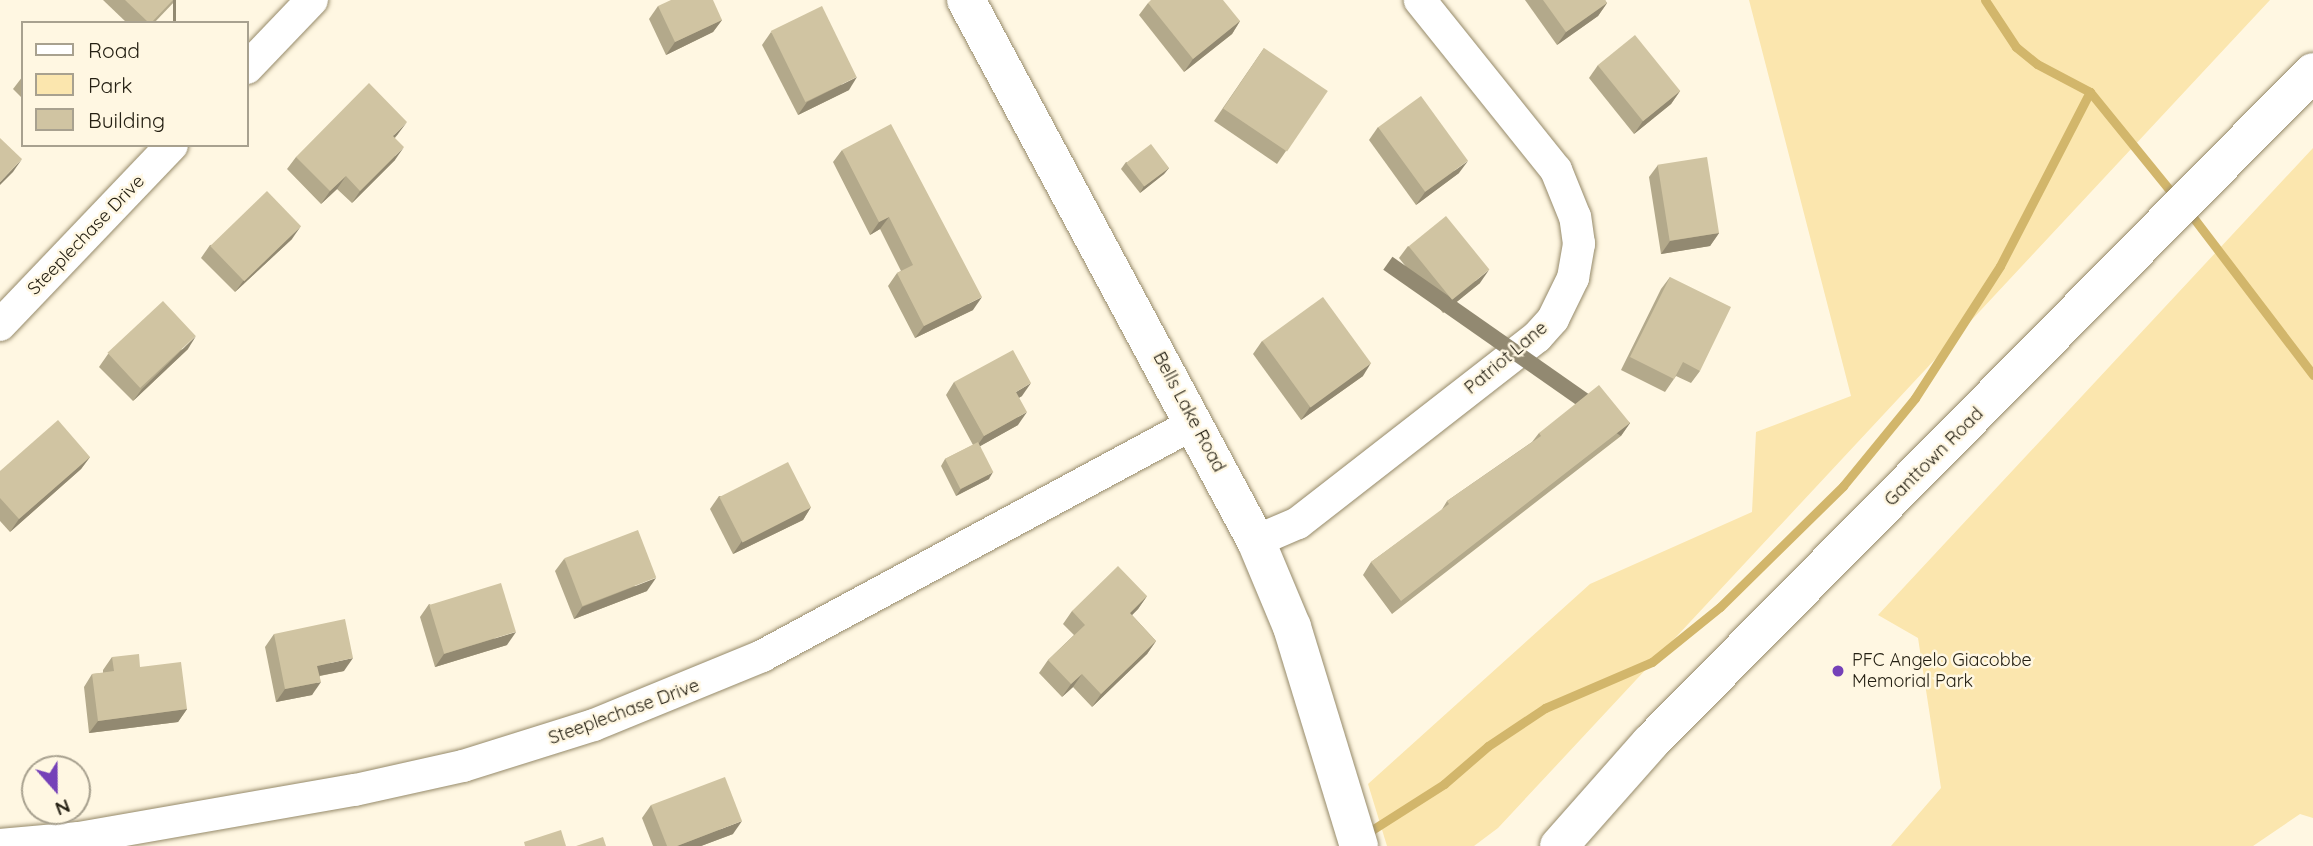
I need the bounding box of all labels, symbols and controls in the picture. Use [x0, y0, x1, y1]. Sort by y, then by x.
legend [21, 21, 248, 147]
text: Road [88, 37, 140, 63]
text: Park [88, 72, 132, 98]
text: Building [88, 107, 165, 133]
street label: Steeplechase Drive [23, 170, 149, 300]
street label: Patriot Lane [1460, 317, 1552, 399]
street label: Bells Lake Road [1148, 348, 1230, 476]
street label: Ganttown Road [1880, 403, 1988, 511]
place label: PFC Angelo Giacobbe Memorial Park [1852, 650, 2032, 692]
marker: PFC Angelo Giacobbe Memorial Park [1830, 663, 1846, 679]
street label: Steeplechase Drive [546, 675, 702, 749]
north arrow [21, 755, 91, 825]
text: N [52, 794, 74, 821]

